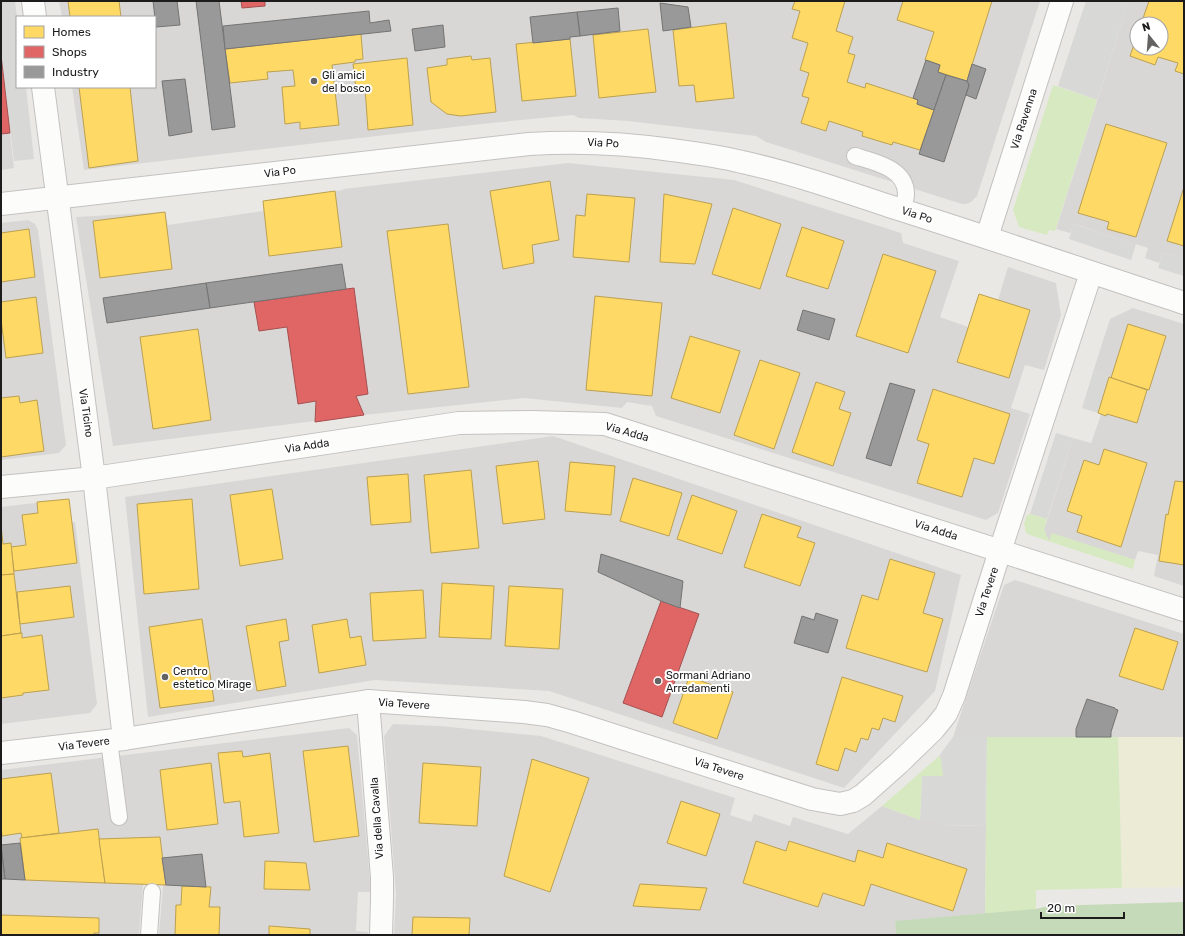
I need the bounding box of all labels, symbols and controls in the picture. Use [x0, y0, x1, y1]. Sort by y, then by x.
legend [16, 16, 156, 88]
north arrow [1129, 16, 1169, 56]
text: N [1141, 20, 1152, 34]
text: Homes [52, 25, 91, 39]
text: Shops [52, 45, 87, 59]
text: Industry [52, 65, 99, 79]
place label: Gli amici del bosco [322, 69, 371, 95]
marker: Gli amici del bosco [309, 76, 319, 86]
street label: Via Ravenna [1008, 87, 1040, 151]
street label: Via Po [587, 136, 619, 150]
street label: Via Po [263, 164, 297, 180]
street label: Via Po [900, 204, 934, 226]
street label: Via Ticino [76, 388, 96, 438]
street label: Via Adda [604, 420, 650, 444]
street label: Via Adda [284, 436, 330, 456]
street label: Via Adda [913, 517, 959, 543]
street label: Via Tevere [973, 565, 1001, 619]
place label: Centro estetico Mirage [173, 665, 252, 691]
place label: Sormani Adriano Arredamenti [666, 669, 751, 695]
marker: Centro estetico Mirage [160, 672, 170, 682]
marker: Sormani Adriano Arredamenti [653, 676, 663, 686]
street label: Via Tevere [378, 696, 430, 712]
street label: Via Tevere [57, 734, 111, 754]
street label: Via Tevere [692, 755, 746, 783]
street label: Via della Cavalla [368, 777, 386, 859]
scale bar [1041, 894, 1124, 920]
text: 20 m [1047, 901, 1075, 915]

